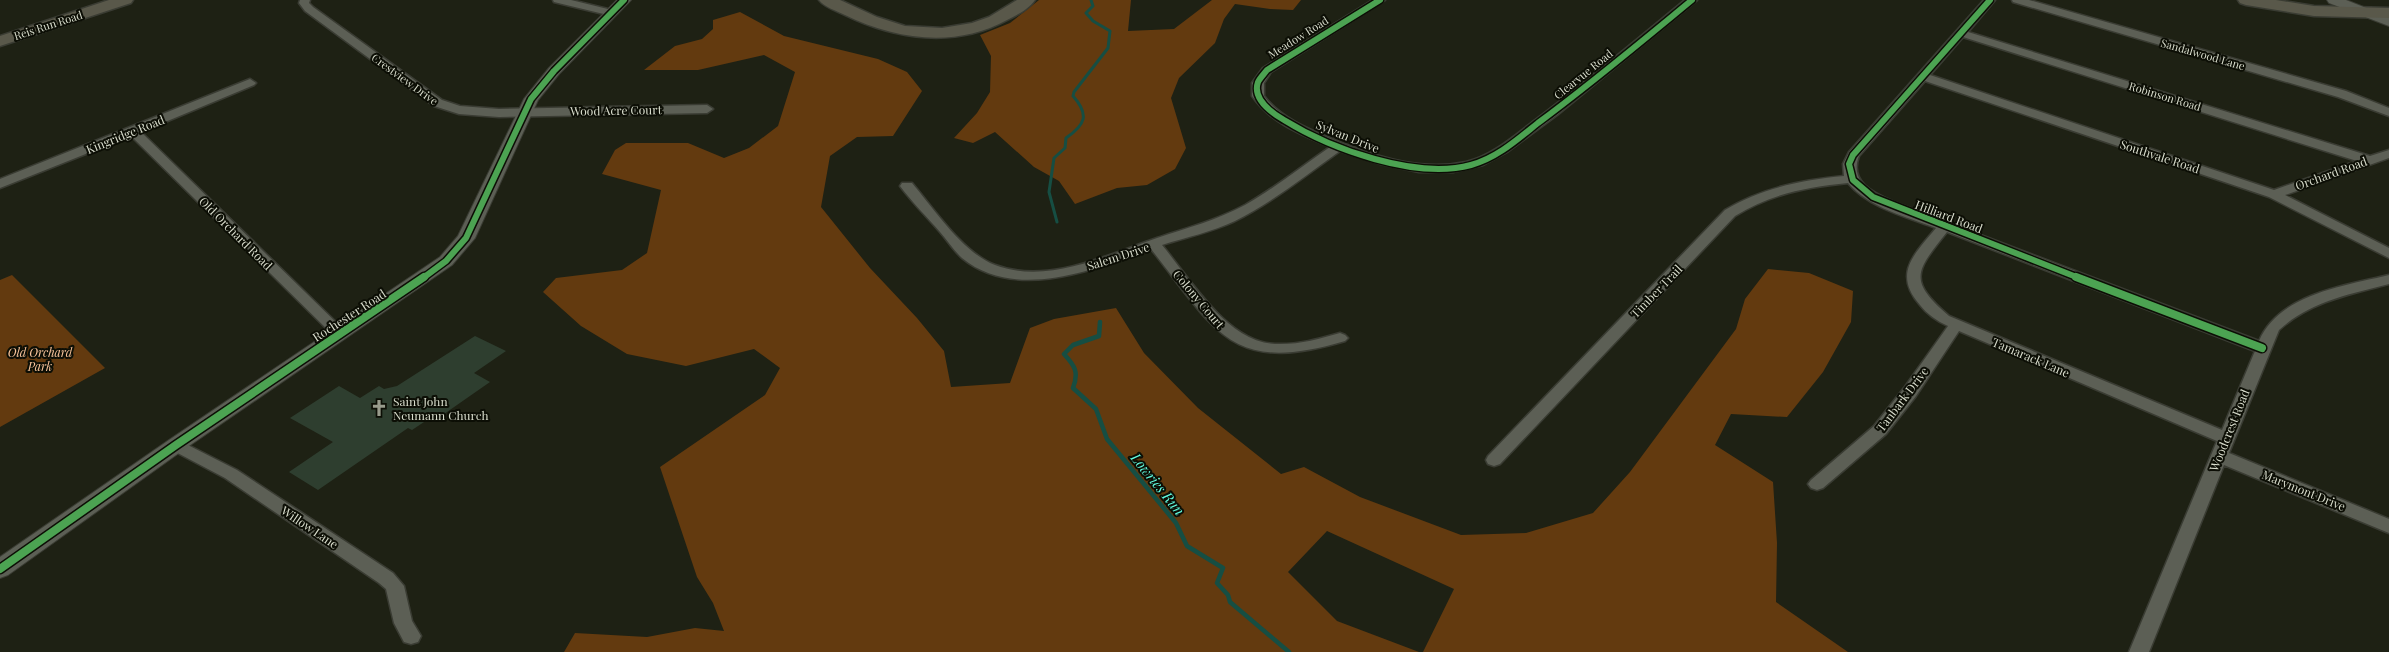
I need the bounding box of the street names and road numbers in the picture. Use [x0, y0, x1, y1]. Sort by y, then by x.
street label: Reis Run Road [12, 7, 85, 43]
street label: Meadow Road [1265, 12, 1332, 62]
street label: Sandalwood Lane [2159, 35, 2247, 73]
street label: Clearvue Road [1550, 45, 1616, 102]
street label: Crestview Drive [369, 50, 442, 108]
street label: Robinson Road [2127, 78, 2203, 114]
street label: Wood Acre Court [569, 101, 663, 119]
street label: Kingridge Road [83, 111, 167, 157]
street label: Sylvan Drive [1314, 116, 1382, 156]
street label: Southvale Road [2118, 136, 2202, 176]
street label: Orchard Road [2293, 153, 2369, 193]
street label: Old Orchard Road [196, 193, 276, 273]
street label: Hilliard Road [1913, 196, 1985, 236]
street label: Salem Drive [1085, 238, 1151, 274]
street label: Timber Trail [1627, 261, 1686, 321]
street label: Colony Court [1170, 266, 1229, 332]
street label: Rochester Road [309, 285, 389, 345]
street label: Tamarack Lane [1990, 333, 2072, 381]
street label: Tanbark Drive [1872, 363, 1932, 435]
street label: Woodcrest Road [2205, 387, 2253, 474]
street label: Marymont Drive [2260, 466, 2348, 514]
street label: Willow Lane [278, 501, 342, 552]

